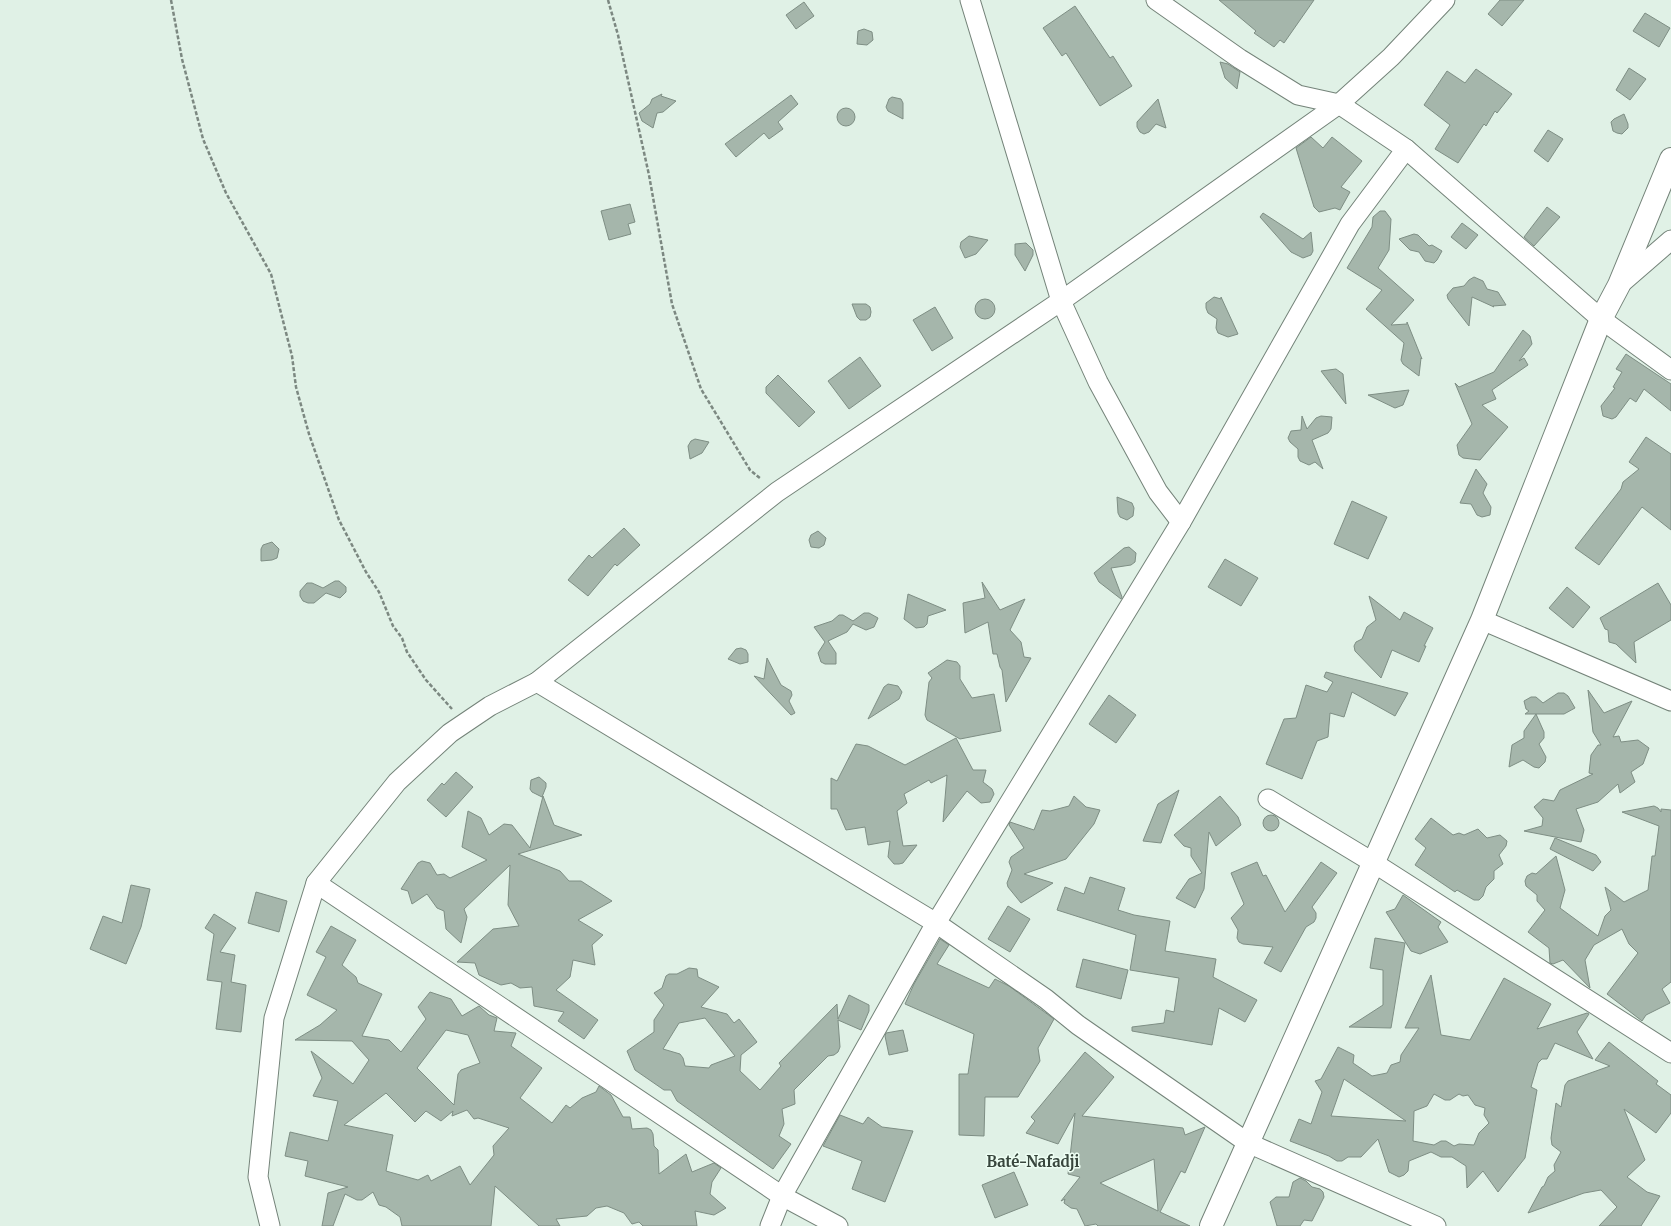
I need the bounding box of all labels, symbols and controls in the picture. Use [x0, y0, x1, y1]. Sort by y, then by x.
district label: Baté-Nafadji [987, 1152, 1080, 1171]

